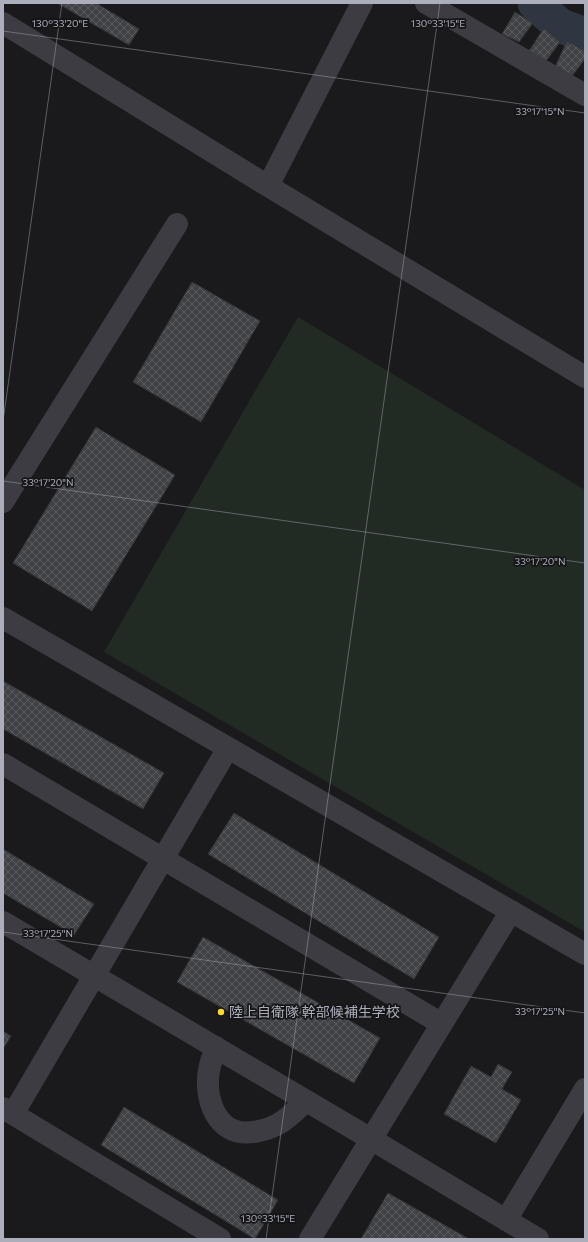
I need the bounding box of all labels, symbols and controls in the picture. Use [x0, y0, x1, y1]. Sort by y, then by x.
text: 130°33'20"E [32, 17, 88, 29]
text: 130°33'15"E [411, 17, 465, 29]
text: 33°17'15"N [516, 105, 564, 117]
text: 33°17'20"N [23, 476, 73, 488]
text: 33°17'20"N [515, 555, 565, 567]
text: 33°17'25"N [23, 927, 73, 939]
place label: 陸上自衛隊 幹部候補生学校 [229, 1003, 400, 1020]
text: 33°17'25"N [515, 1005, 565, 1017]
marker: 陸上自衛隊 幹部候補生学校 [216, 1007, 226, 1017]
text: 130°33'15"E [241, 1212, 295, 1224]

